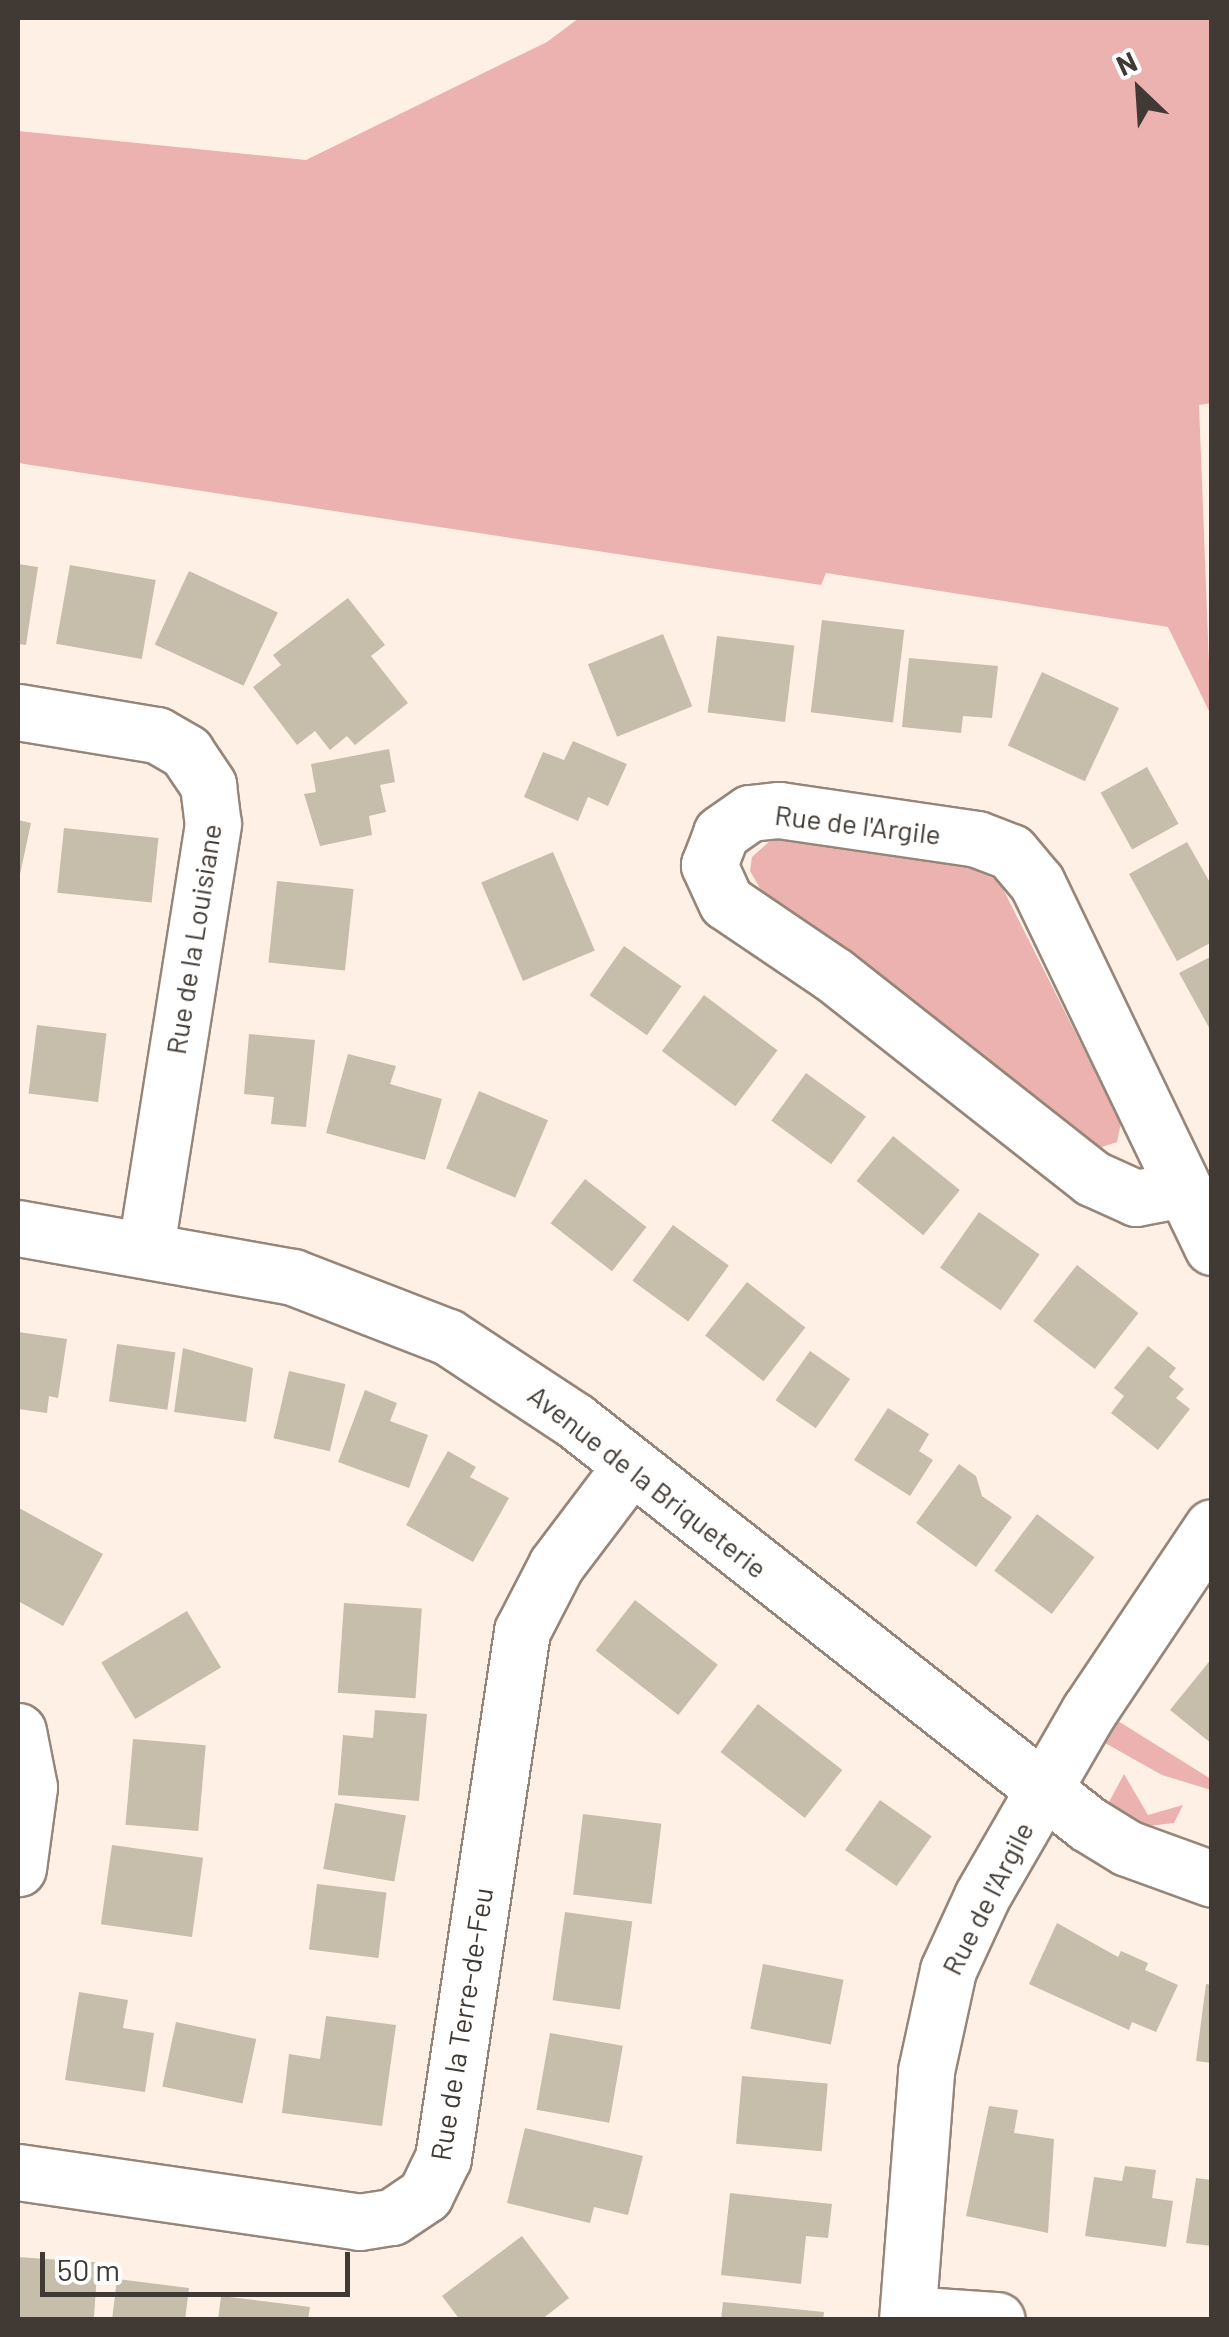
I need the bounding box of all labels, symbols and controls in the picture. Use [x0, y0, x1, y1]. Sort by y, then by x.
north arrow [1089, 40, 1189, 140]
text: N [1111, 43, 1142, 82]
street label: Rue de l'Argile [773, 797, 943, 851]
street label: Rue de la Louisiane [158, 821, 228, 1057]
street label: Avenue de la Briqueterie [522, 1377, 774, 1585]
street label: Rue de l'Argile [934, 1816, 1040, 1980]
street label: Rue de la Terre-de-Feu [423, 1885, 499, 2163]
scale bar [45, 2232, 355, 2294]
text: 50 m [57, 2251, 120, 2287]

